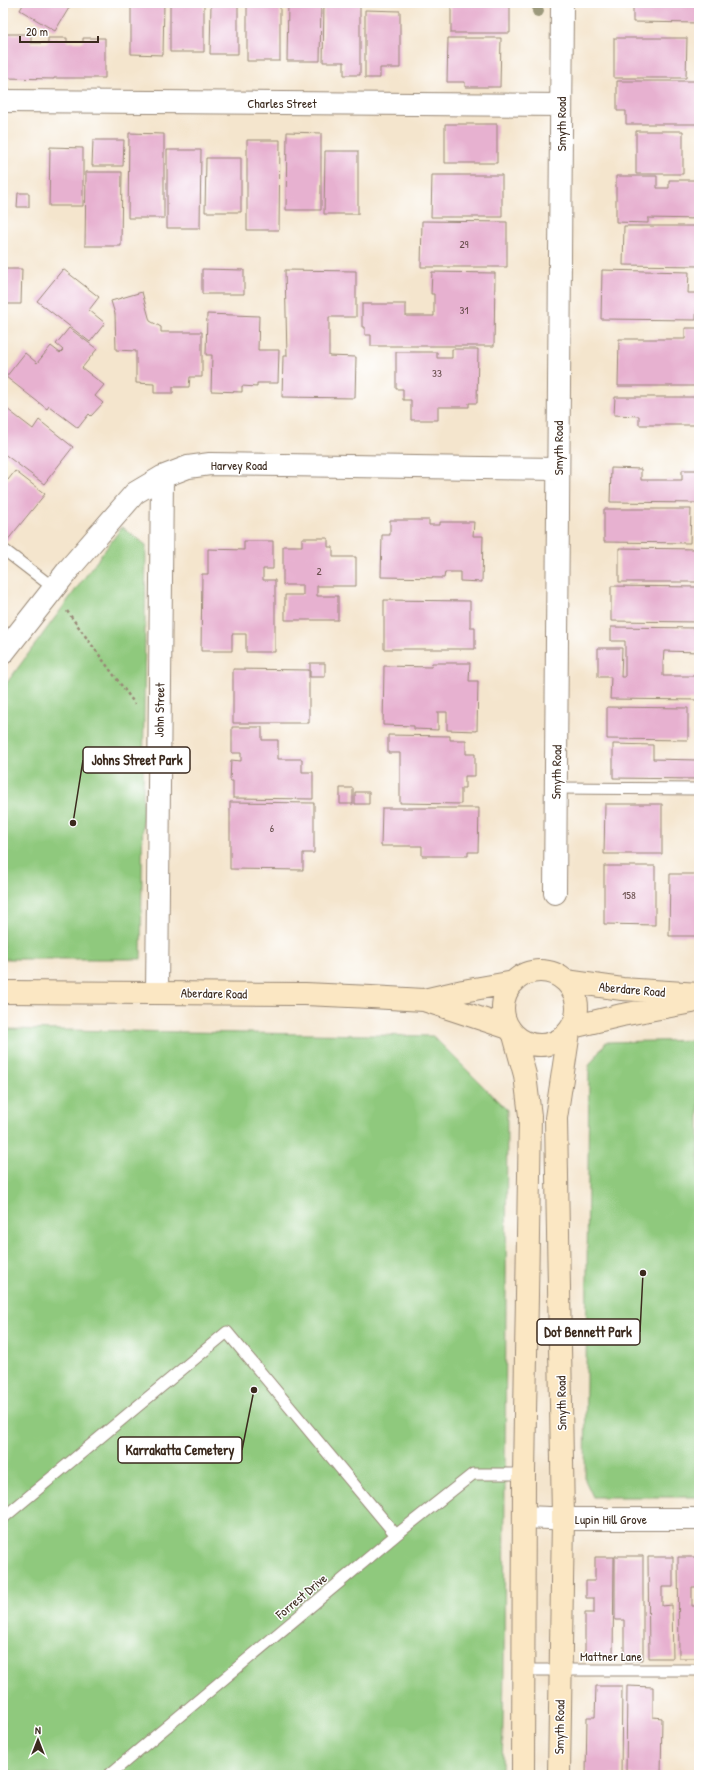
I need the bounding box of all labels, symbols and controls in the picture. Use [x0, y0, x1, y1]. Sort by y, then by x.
scale bar [20, 18, 98, 44]
text: 20 m [26, 23, 48, 40]
street label: Charles Street [247, 94, 317, 112]
street label: Smyth Road [552, 97, 570, 151]
house number: 29 [459, 237, 469, 251]
house number: 31 [460, 303, 468, 317]
house number: 33 [432, 366, 442, 380]
street label: Smyth Road [549, 421, 567, 475]
street label: Harvey Road [211, 456, 267, 474]
house number: 2 [316, 564, 322, 578]
street label: John Street [150, 682, 168, 737]
street label: Smyth Road [547, 745, 565, 799]
callout: Johns Street Park [83, 747, 190, 773]
text: Johns Street Park [92, 750, 183, 769]
house number: 6 [270, 821, 275, 835]
house number: 158 [622, 888, 636, 902]
street label: Aberdare Road [598, 977, 666, 1001]
street label: Aberdare Road [181, 983, 247, 1003]
callout: Dot Bennett Park [537, 1319, 640, 1345]
text: Dot Bennett Park [544, 1322, 632, 1341]
street label: Smyth Road [552, 1376, 570, 1430]
callout: Karrakatta Cemetery [118, 1437, 242, 1463]
text: Karrakatta Cemetery [126, 1440, 234, 1461]
street label: Lupin Hill Grove [575, 1510, 647, 1528]
street label: Forrest Drive [271, 1569, 331, 1624]
street label: Mattner Lane [580, 1647, 642, 1665]
street label: Smyth Road [550, 1700, 568, 1754]
north arrow [18, 1720, 58, 1760]
text: N [35, 1723, 41, 1737]

